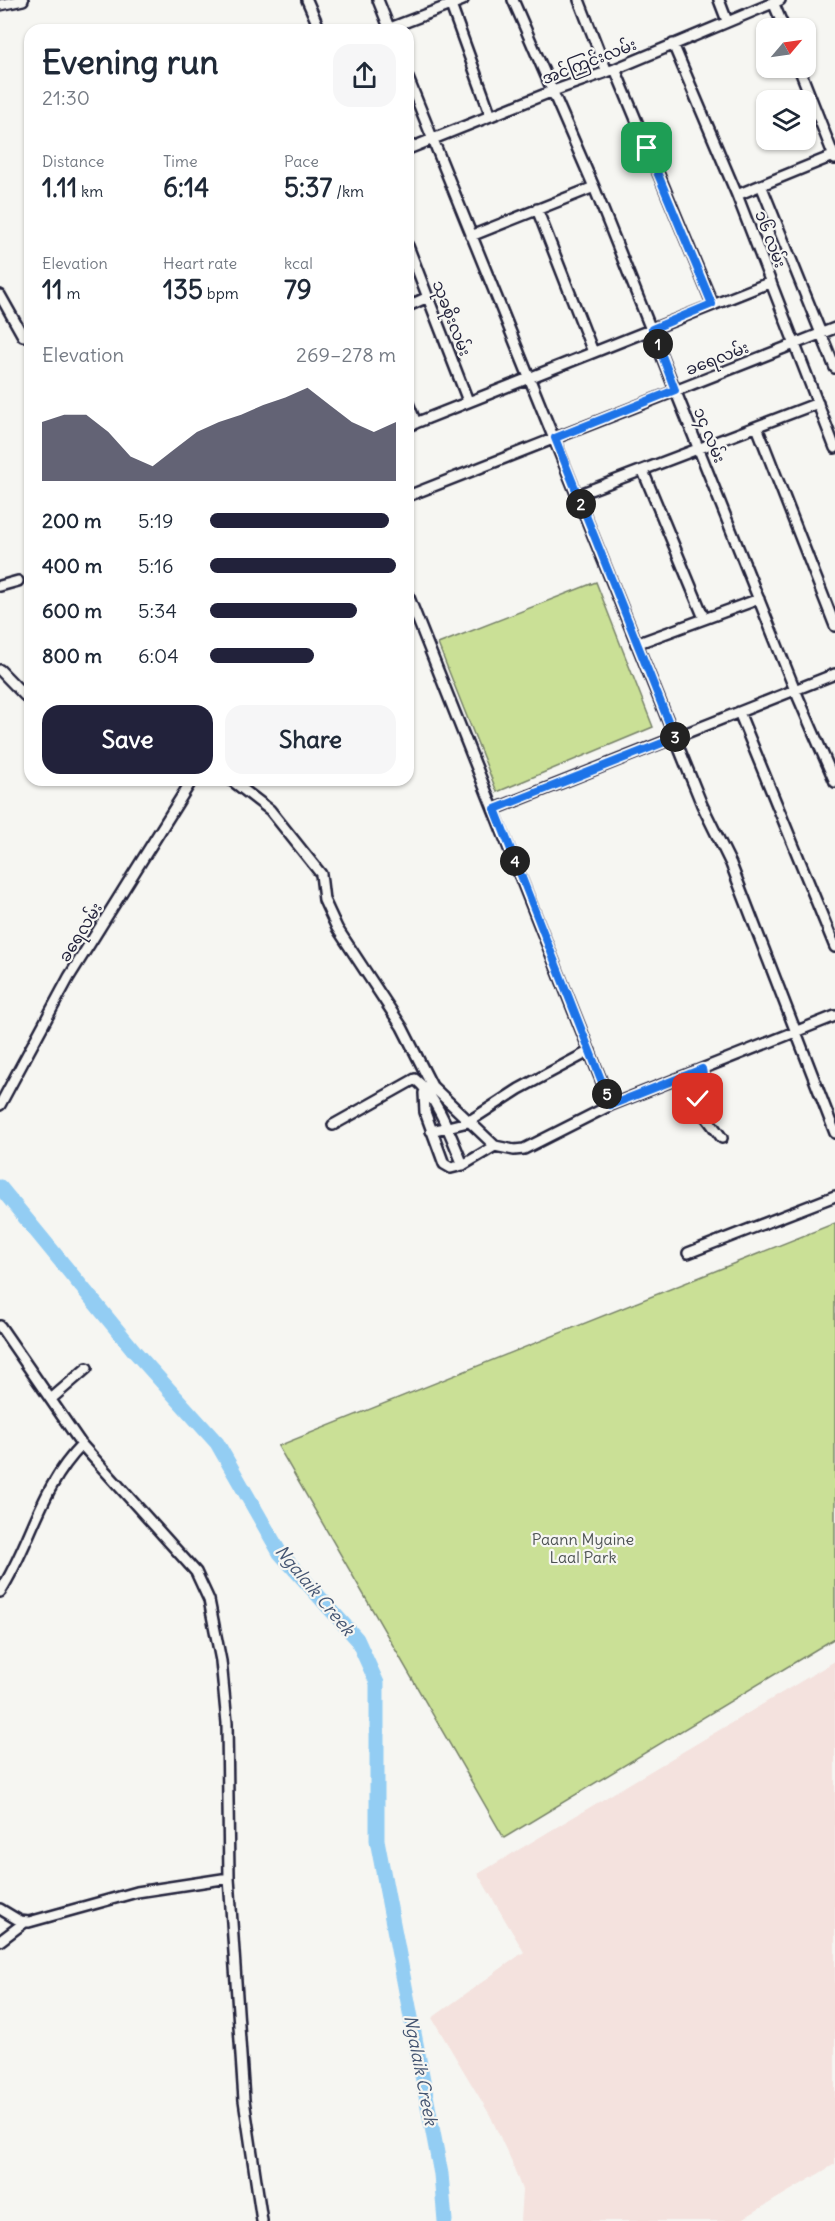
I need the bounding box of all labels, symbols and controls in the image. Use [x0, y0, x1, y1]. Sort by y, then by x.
north arrow [756, 18, 816, 78]
map controls [756, 18, 816, 150]
street label: အင်ကြင်းလမ်း [539, 33, 640, 92]
text: Evening run [42, 41, 218, 83]
button: share [333, 44, 396, 107]
text: 21:30 [42, 85, 90, 110]
button: layers [756, 90, 816, 150]
pin [621, 122, 672, 173]
icon: arrive [630, 131, 663, 164]
text: Distance [42, 151, 104, 171]
text: Time [163, 151, 198, 171]
text: Pace [284, 151, 319, 171]
text: 1.11 [42, 171, 77, 204]
text: 6:14 [163, 171, 209, 204]
text: 5:37 [284, 171, 332, 204]
text: km [77, 181, 103, 201]
text: /km [332, 181, 364, 201]
street label: ၁၆ လမ်း [751, 207, 792, 270]
text: Elevation [42, 253, 108, 273]
text: Heart rate [163, 253, 237, 273]
text: kcal [284, 253, 313, 273]
text: 11 [42, 273, 63, 306]
text: 135 [163, 273, 203, 306]
text: 79 [284, 273, 312, 306]
street label: သုခစိုးလမ်း [424, 277, 477, 361]
text: m [63, 283, 81, 303]
text: bpm [203, 283, 239, 303]
pin: 1 [643, 329, 673, 359]
text: 1 [655, 334, 661, 354]
street label: ခရေလမ်း [682, 336, 753, 383]
text: Elevation [42, 342, 124, 367]
text: 269–278 m [296, 342, 396, 367]
street label: ၁၄ လမ်း [686, 404, 731, 467]
pin: 2 [566, 489, 596, 519]
text: 2 [577, 494, 585, 514]
text: 200 m [42, 508, 102, 533]
text: 5:19 [138, 508, 173, 533]
text: 400 m [42, 553, 102, 578]
text: 5:16 [138, 553, 174, 578]
text: 600 m [42, 598, 102, 623]
text: 5:34 [138, 598, 177, 623]
text: 800 m [42, 643, 102, 668]
text: 6:04 [138, 643, 179, 668]
button: Save [42, 705, 213, 774]
button: Share [225, 705, 396, 774]
pin: 3 [660, 722, 690, 752]
text: 3 [670, 727, 680, 747]
pin: 4 [500, 846, 530, 876]
text: 4 [510, 851, 520, 871]
street label: ခရေလမ်း [53, 898, 109, 967]
pin [672, 1073, 723, 1124]
pin: 5 [592, 1079, 622, 1109]
icon: check [681, 1082, 714, 1115]
text: 5 [602, 1084, 612, 1104]
park label: Paann Myaine Laal Park [532, 1529, 634, 1567]
water label: Ngalaik Creek [270, 1540, 361, 1642]
water label: Ngalaik Creek [399, 2013, 443, 2129]

